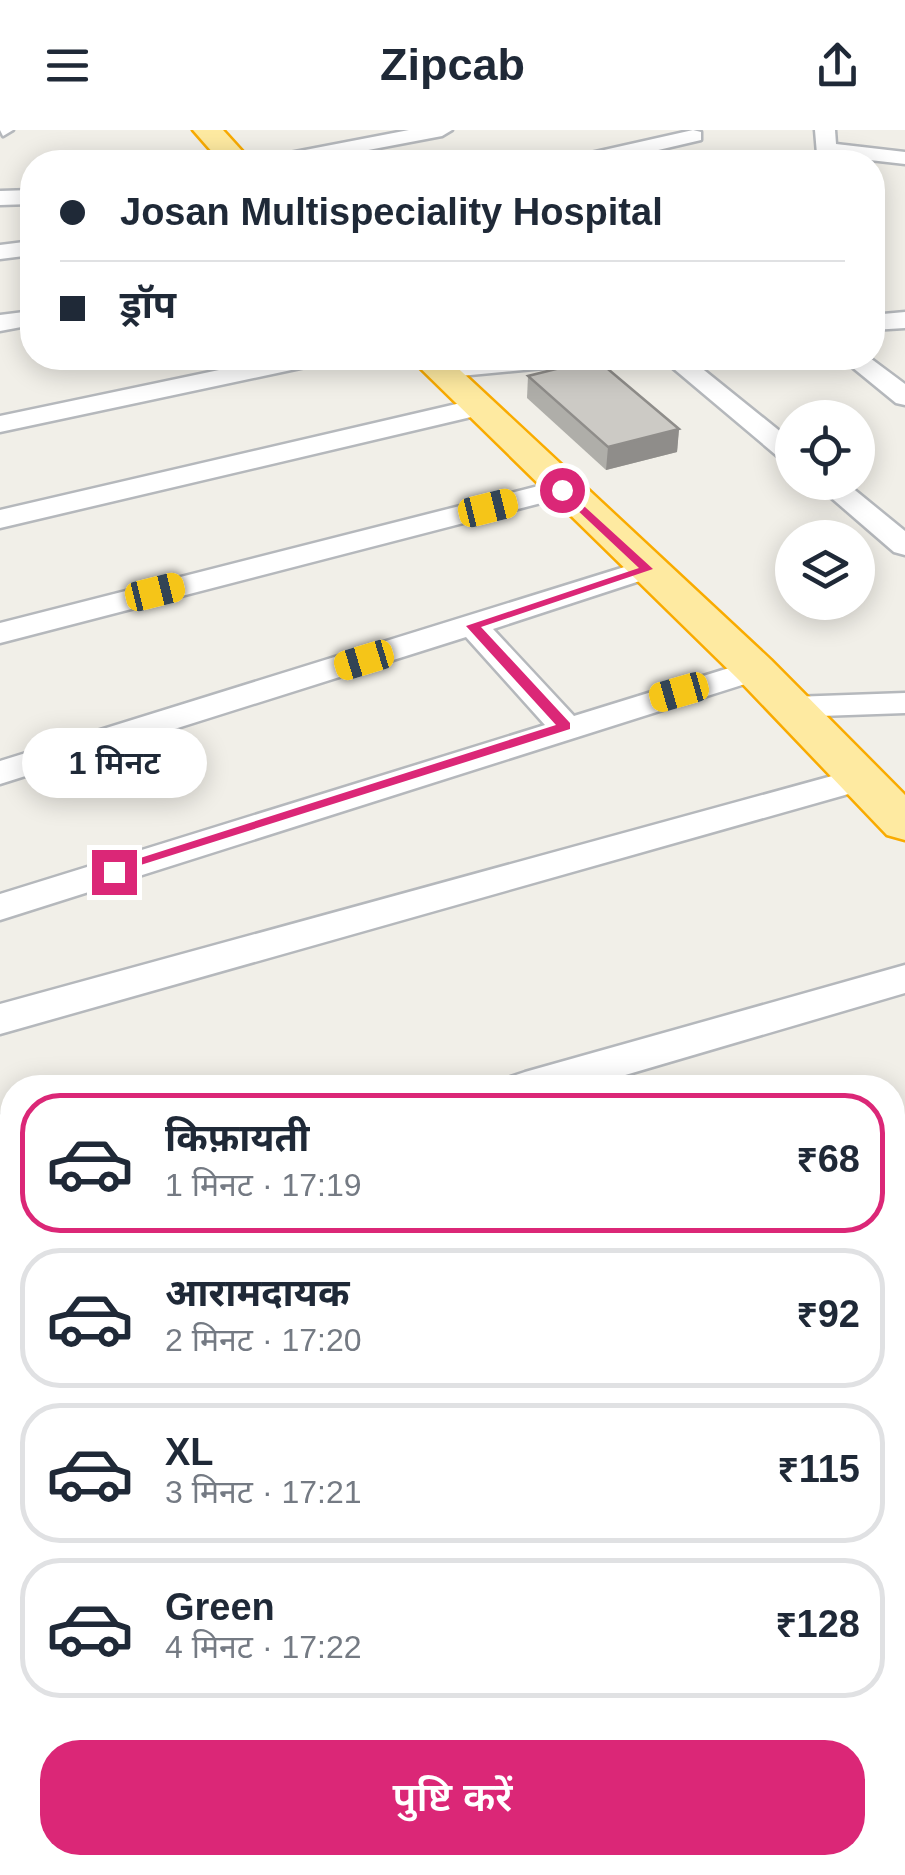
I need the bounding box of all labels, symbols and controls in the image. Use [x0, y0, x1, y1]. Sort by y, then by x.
icon: menu [40, 38, 95, 93]
icon: share [810, 38, 865, 93]
text: Zipcab [380, 39, 525, 90]
text: Josan Multispeciality Hospital [120, 191, 663, 233]
text: ड्रॉप [120, 284, 176, 326]
map controls [775, 400, 875, 620]
button: locate [775, 400, 875, 500]
route start [540, 468, 585, 513]
car [455, 486, 521, 530]
button: layers [775, 520, 875, 620]
car [122, 570, 188, 614]
car [331, 637, 397, 683]
car [646, 669, 712, 715]
callout: 1 मिनट [22, 727, 206, 797]
text: 1 मिनट [69, 745, 160, 781]
route end [92, 850, 137, 895]
text: किफ़ायती [165, 1117, 309, 1159]
icon: car [45, 1118, 135, 1208]
text: ₹68 [796, 1138, 860, 1180]
text: 1 मिनट · 17:19 [165, 1167, 362, 1203]
text: आरामदायक [165, 1272, 349, 1314]
icon: car [45, 1273, 135, 1363]
text: ₹92 [796, 1293, 860, 1335]
text: 2 मिनट · 17:20 [165, 1322, 362, 1358]
icon: car [45, 1428, 135, 1518]
text: XL [165, 1431, 214, 1473]
text: ₹115 [777, 1448, 860, 1490]
text: 3 मिनट · 17:21 [165, 1474, 362, 1510]
icon: car [45, 1583, 135, 1673]
text: Green [165, 1586, 275, 1628]
text: ₹128 [775, 1603, 860, 1645]
text: 4 मिनट · 17:22 [165, 1629, 362, 1665]
button: पुष्टि करें [40, 1740, 865, 1855]

